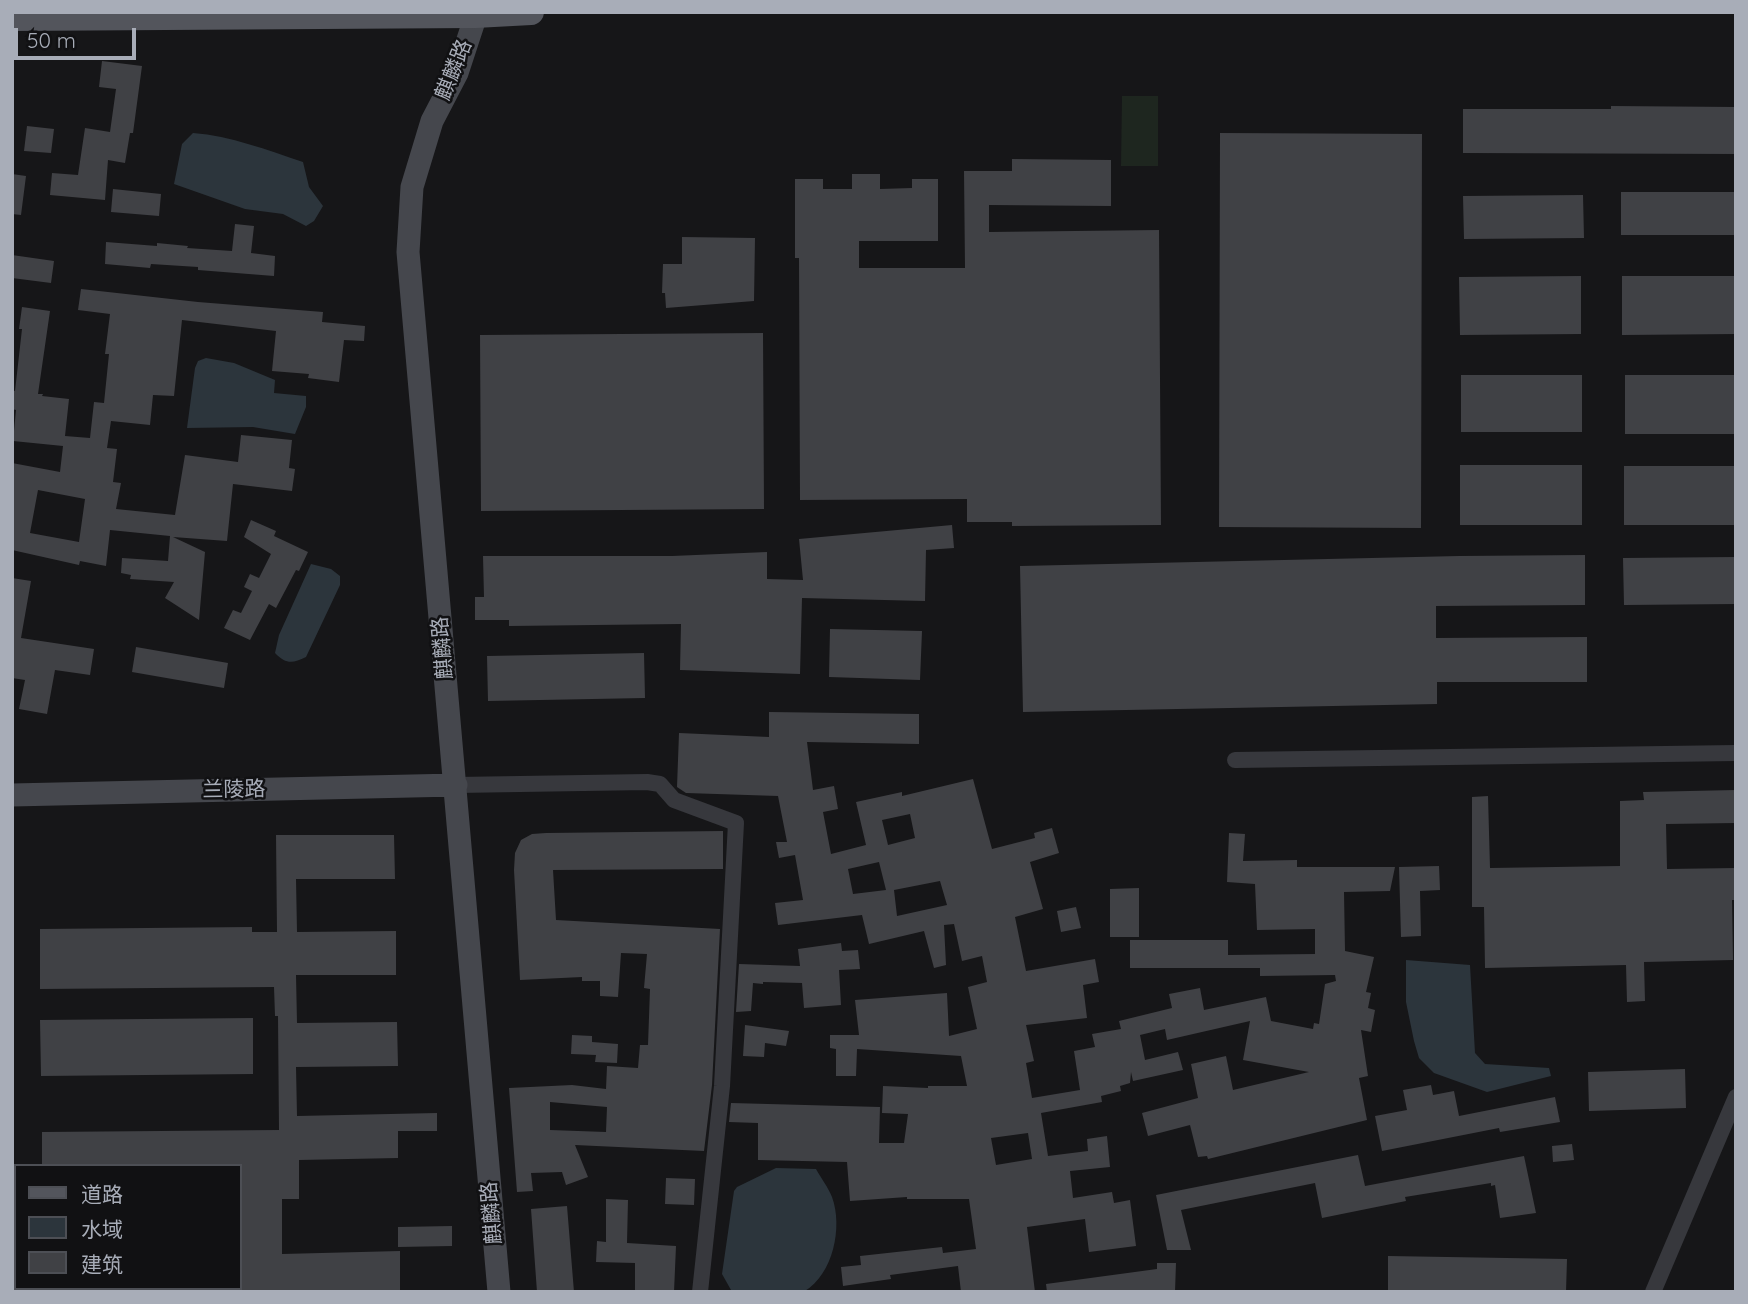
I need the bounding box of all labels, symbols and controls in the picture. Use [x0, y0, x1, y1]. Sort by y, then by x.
scale bar [18, 14, 140, 58]
text: 50 m [27, 27, 76, 53]
street label: 麒麟路 [431, 36, 477, 104]
street label: 麒麟路 [428, 616, 458, 680]
street label: 兰陵路 [202, 777, 266, 803]
legend [14, 1164, 242, 1290]
text: 道路 [81, 1181, 123, 1207]
street label: 麒麟路 [477, 1181, 507, 1245]
text: 水域 [81, 1216, 123, 1242]
text: 建筑 [81, 1251, 123, 1277]

